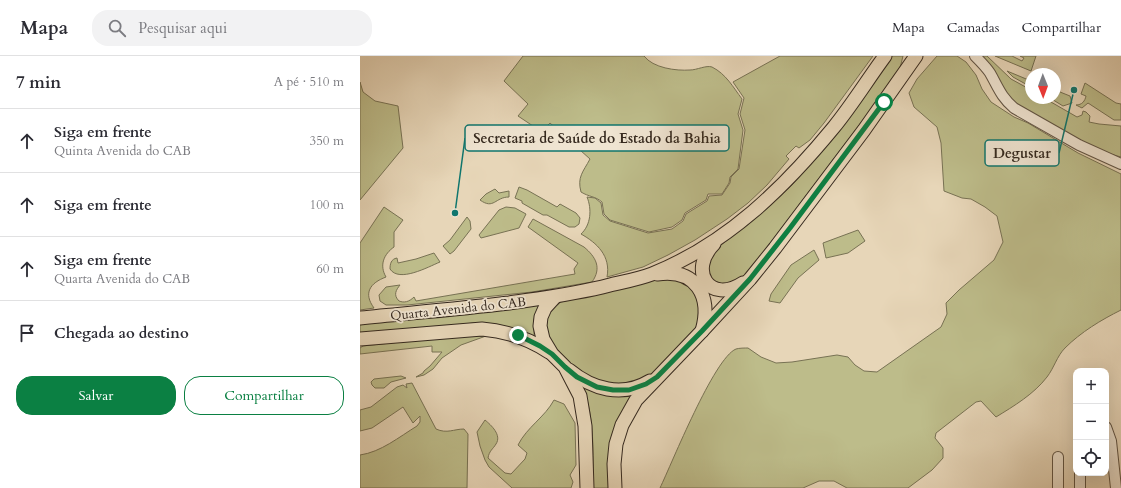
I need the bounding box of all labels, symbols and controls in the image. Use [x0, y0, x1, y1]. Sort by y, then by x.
search box [92, 10, 372, 46]
text: Mapa [20, 15, 68, 41]
icon: search [106, 17, 128, 39]
text: Pesquisar aqui [138, 18, 227, 38]
text: Mapa [892, 18, 925, 37]
text: Camadas [947, 18, 1000, 37]
text: Compartilhar [1022, 18, 1101, 37]
north arrow [1025, 68, 1061, 104]
text: 7 min [16, 71, 61, 94]
text: A pé · 510 m [274, 73, 344, 91]
route start [875, 93, 893, 111]
text: Siga em frente [54, 122, 152, 142]
callout: Secretaria de Saúde do Estado da Bahia [465, 125, 729, 151]
text: Secretaria de Saúde do Estado da Bahia [473, 129, 721, 148]
icon: ahead [16, 130, 38, 152]
text: 350 m [310, 132, 344, 150]
callout: Degustar [985, 140, 1059, 166]
text: Quinta Avenida do CAB [54, 142, 191, 160]
text: Degustar [993, 144, 1051, 163]
icon: ahead [16, 194, 38, 216]
text: Siga em frente [54, 195, 152, 215]
text: 100 m [310, 196, 344, 214]
text: Siga em frente [54, 250, 152, 270]
icon: ahead [16, 258, 38, 280]
text: 60 m [316, 260, 344, 278]
text: Quarta Avenida do CAB [54, 270, 190, 288]
street label: Quarta Avenida do CAB [389, 293, 527, 325]
icon: arrive [16, 322, 38, 344]
text: Chegada ao destino [54, 323, 189, 343]
route end [509, 326, 527, 344]
map controls [1073, 368, 1109, 476]
button: + [1073, 368, 1109, 404]
button: Salvar [16, 376, 176, 415]
button: Compartilhar [184, 376, 344, 415]
button: − [1073, 404, 1109, 440]
button: locate [1073, 440, 1109, 476]

